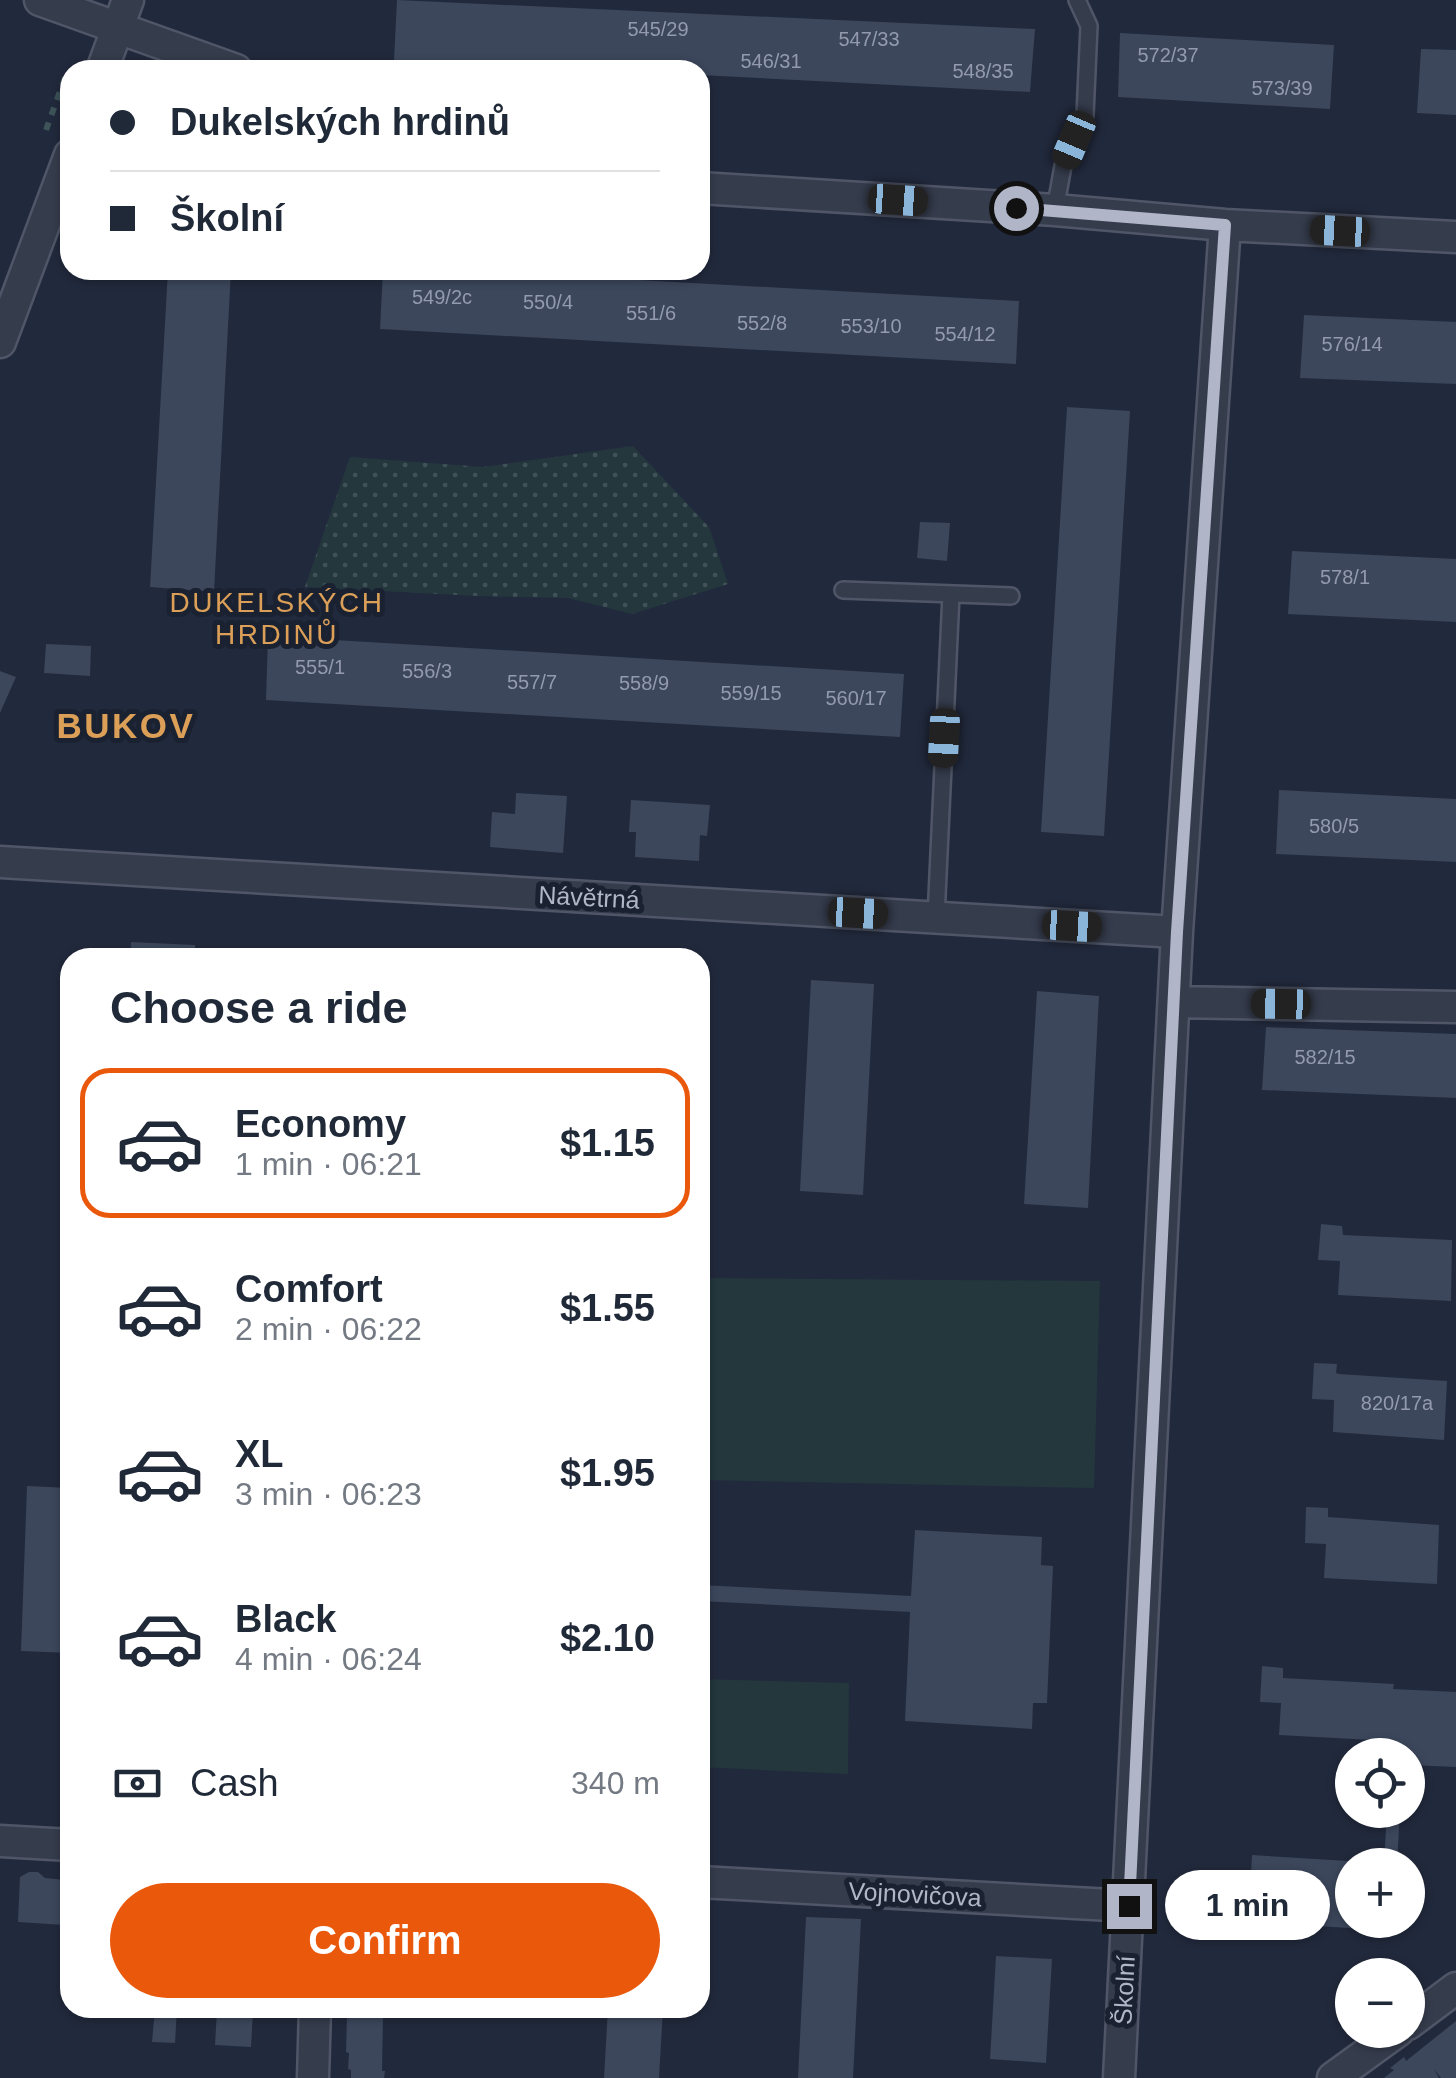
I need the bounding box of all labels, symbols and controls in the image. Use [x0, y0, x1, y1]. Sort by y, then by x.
house number: 545/29 [627, 18, 689, 40]
house number: 547/33 [838, 28, 900, 50]
house number: 572/37 [1137, 44, 1199, 66]
house number: 546/31 [740, 50, 802, 72]
house number: 548/35 [952, 60, 1014, 82]
house number: 573/39 [1251, 77, 1313, 99]
text: Dukelských hrdinů [170, 101, 510, 143]
car [1048, 107, 1100, 173]
car [867, 183, 929, 217]
route start [994, 186, 1039, 231]
text: Školní [170, 197, 284, 239]
car [1309, 214, 1371, 248]
house number: 549/2c [412, 286, 472, 308]
house number: 550/4 [523, 291, 573, 313]
house number: 551/6 [626, 302, 676, 324]
house number: 552/8 [737, 312, 787, 334]
house number: 553/10 [840, 315, 902, 337]
house number: 554/12 [934, 323, 996, 345]
house number: 576/14 [1321, 333, 1383, 355]
house number: 578/1 [1320, 566, 1370, 588]
district label: DUKELSKÝCH HRDINŮ [170, 587, 384, 650]
house number: 555/1 [295, 656, 345, 678]
house number: 556/3 [402, 660, 452, 682]
house number: 557/7 [507, 671, 557, 693]
house number: 558/9 [619, 672, 669, 694]
house number: 559/15 [720, 682, 782, 704]
house number: 560/17 [825, 687, 887, 709]
district label: BUKOV [57, 706, 195, 745]
car [927, 707, 961, 769]
house number: 580/5 [1309, 815, 1359, 837]
street label: Návětrná [538, 880, 640, 914]
car [827, 896, 889, 930]
car [1041, 909, 1103, 943]
text: Choose a ride [110, 982, 408, 1033]
car [1251, 988, 1311, 1020]
house number: 582/15 [1294, 1046, 1356, 1068]
icon: car [115, 1098, 205, 1188]
text: Economy [235, 1103, 406, 1145]
text: $1.15 [560, 1122, 655, 1164]
text: 1 min · 06:21 [235, 1146, 422, 1182]
icon: car [115, 1263, 205, 1353]
text: Comfort [235, 1268, 383, 1310]
text: $1.55 [560, 1287, 655, 1329]
text: 2 min · 06:22 [235, 1311, 422, 1347]
house number: 820/17a [1361, 1392, 1434, 1414]
icon: car [115, 1428, 205, 1518]
text: XL [235, 1433, 284, 1475]
text: $1.95 [560, 1452, 655, 1494]
text: 3 min · 06:23 [235, 1476, 422, 1512]
icon: car [115, 1593, 205, 1683]
text: Black [235, 1598, 336, 1640]
text: $2.10 [560, 1617, 655, 1659]
text: 4 min · 06:24 [235, 1641, 422, 1677]
map controls [1335, 1738, 1425, 2048]
button: locate [1335, 1738, 1425, 1828]
icon: cash [110, 1756, 165, 1811]
text: Cash [190, 1762, 279, 1804]
text: 340 m [571, 1765, 660, 1801]
button: + [1335, 1848, 1425, 1938]
callout: 1 min [1164, 1871, 1329, 1941]
street label: Vojnovičova [848, 1877, 982, 1911]
button: Confirm [110, 1883, 660, 1998]
route end [1107, 1884, 1152, 1929]
text: 1 min [1206, 1887, 1289, 1923]
street label: Školní [1108, 1955, 1140, 2025]
button: − [1335, 1958, 1425, 2048]

